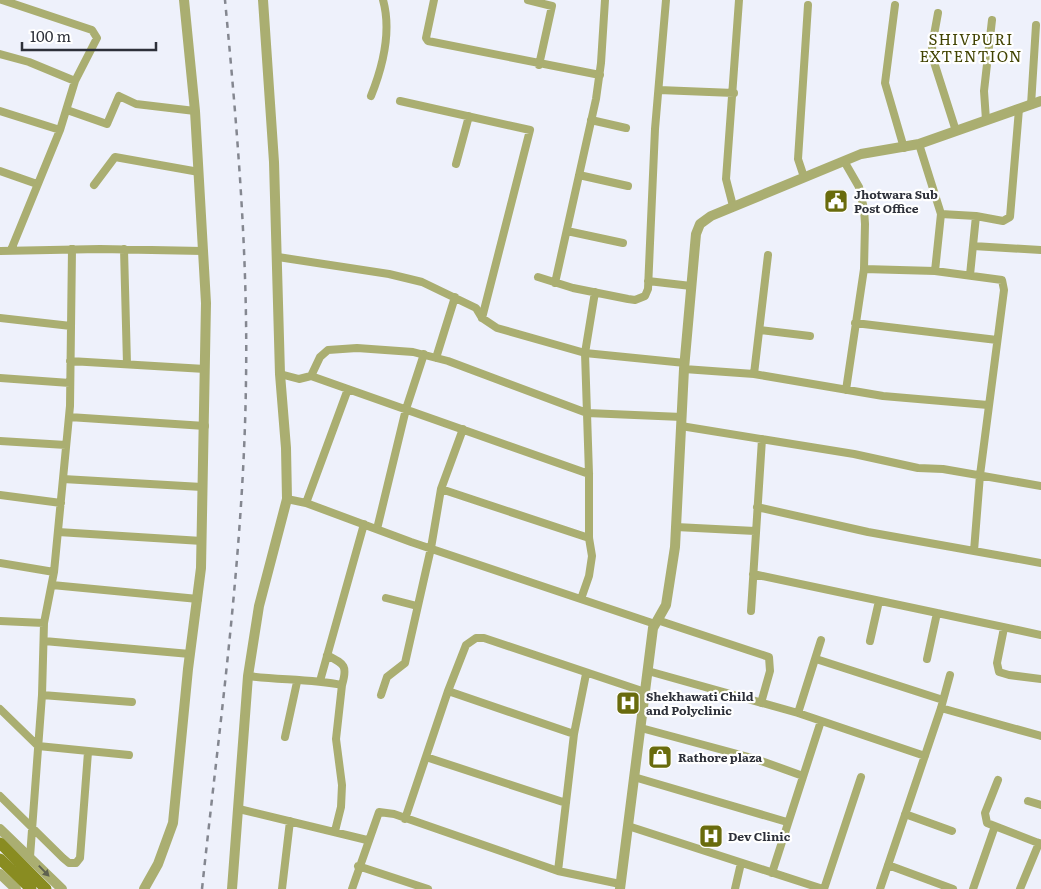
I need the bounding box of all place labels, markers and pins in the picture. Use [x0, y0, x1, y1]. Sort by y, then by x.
place label: Jhotwara Sub Post Office [854, 185, 938, 217]
public building icon: Jhotwara Sub Post Office [823, 188, 849, 214]
place label: Shekhawati Child and Polyclinic [646, 687, 754, 719]
hospital icon: Shekhawati Child and Polyclinic [615, 690, 641, 716]
shop icon: Rathore plaza [647, 744, 673, 770]
place label: Rathore plaza [678, 748, 762, 766]
hospital icon: Dev Clinic [698, 823, 724, 849]
place label: Dev Clinic [728, 827, 791, 845]

